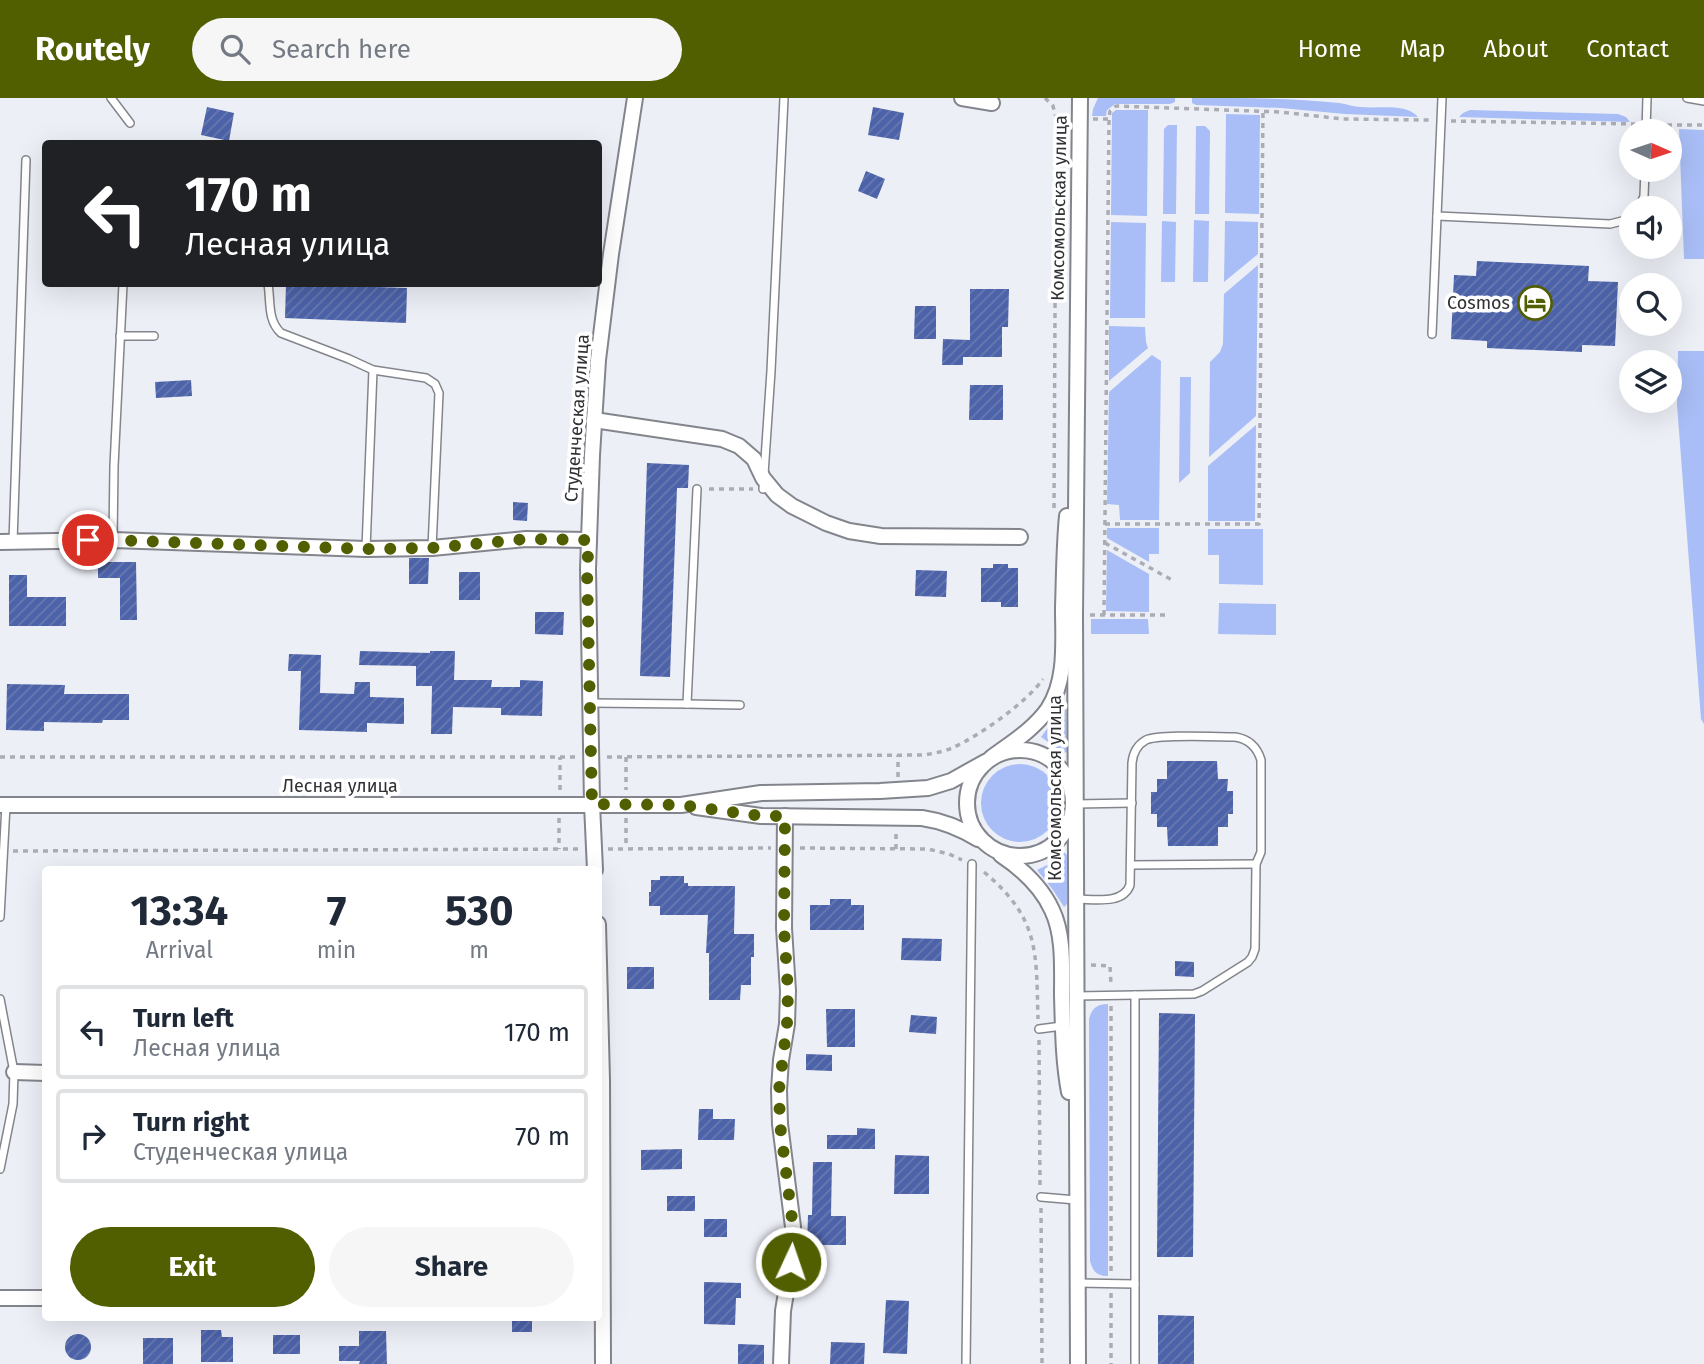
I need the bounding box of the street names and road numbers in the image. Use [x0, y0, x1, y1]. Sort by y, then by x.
street label: Комсомольская улица [1046, 115, 1072, 301]
street label: Студенческая улица [560, 333, 594, 503]
street label: Комсомольская улица [1044, 695, 1066, 881]
street label: Лесная улица [282, 775, 398, 797]

